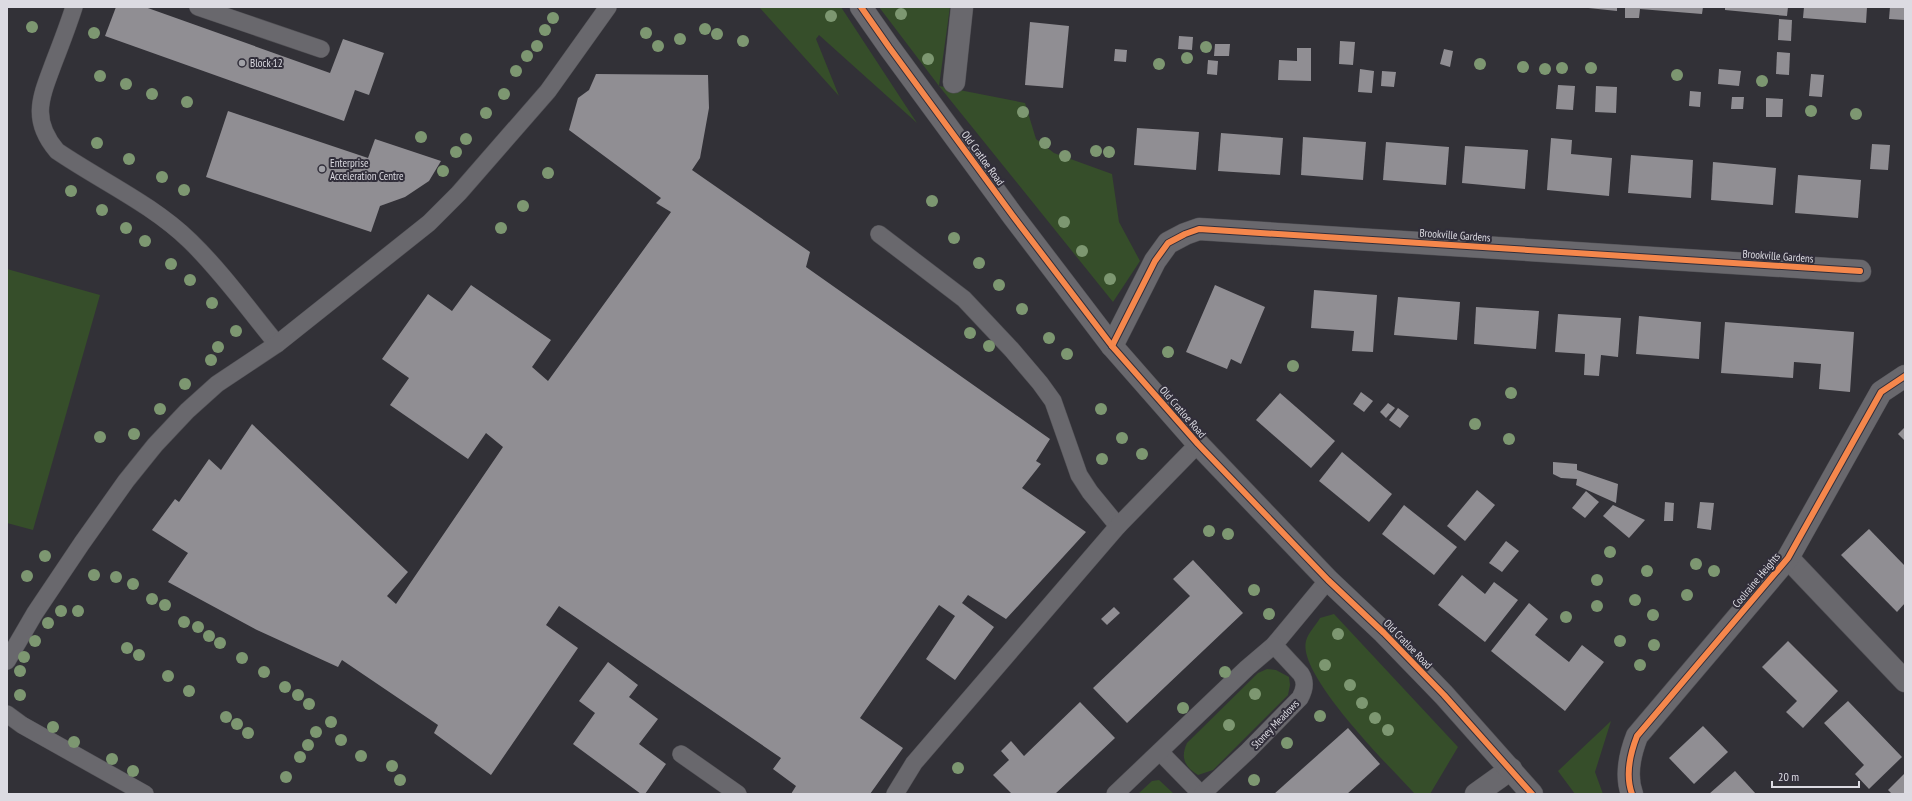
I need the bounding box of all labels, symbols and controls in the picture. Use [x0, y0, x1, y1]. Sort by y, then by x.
place label: Block 12 [250, 56, 283, 70]
marker: Block 12 [237, 58, 247, 68]
street label: Old Cratloe Road [959, 128, 1008, 188]
place label: Enterprise Acceleration Centre [330, 156, 404, 183]
marker: Enterprise Acceleration Centre [317, 164, 327, 174]
street label: Brookville Gardens [1419, 226, 1491, 244]
street label: Brookville Gardens [1742, 247, 1814, 265]
street label: Old Cratloe Road [1157, 383, 1209, 441]
street label: Coolraine Heights [1729, 549, 1783, 610]
street label: Old Cratloe Road [1381, 616, 1435, 672]
street label: Stoney Meadows [1248, 696, 1302, 752]
scale bar [1772, 763, 1859, 789]
text: 20 m [1778, 769, 1799, 784]

